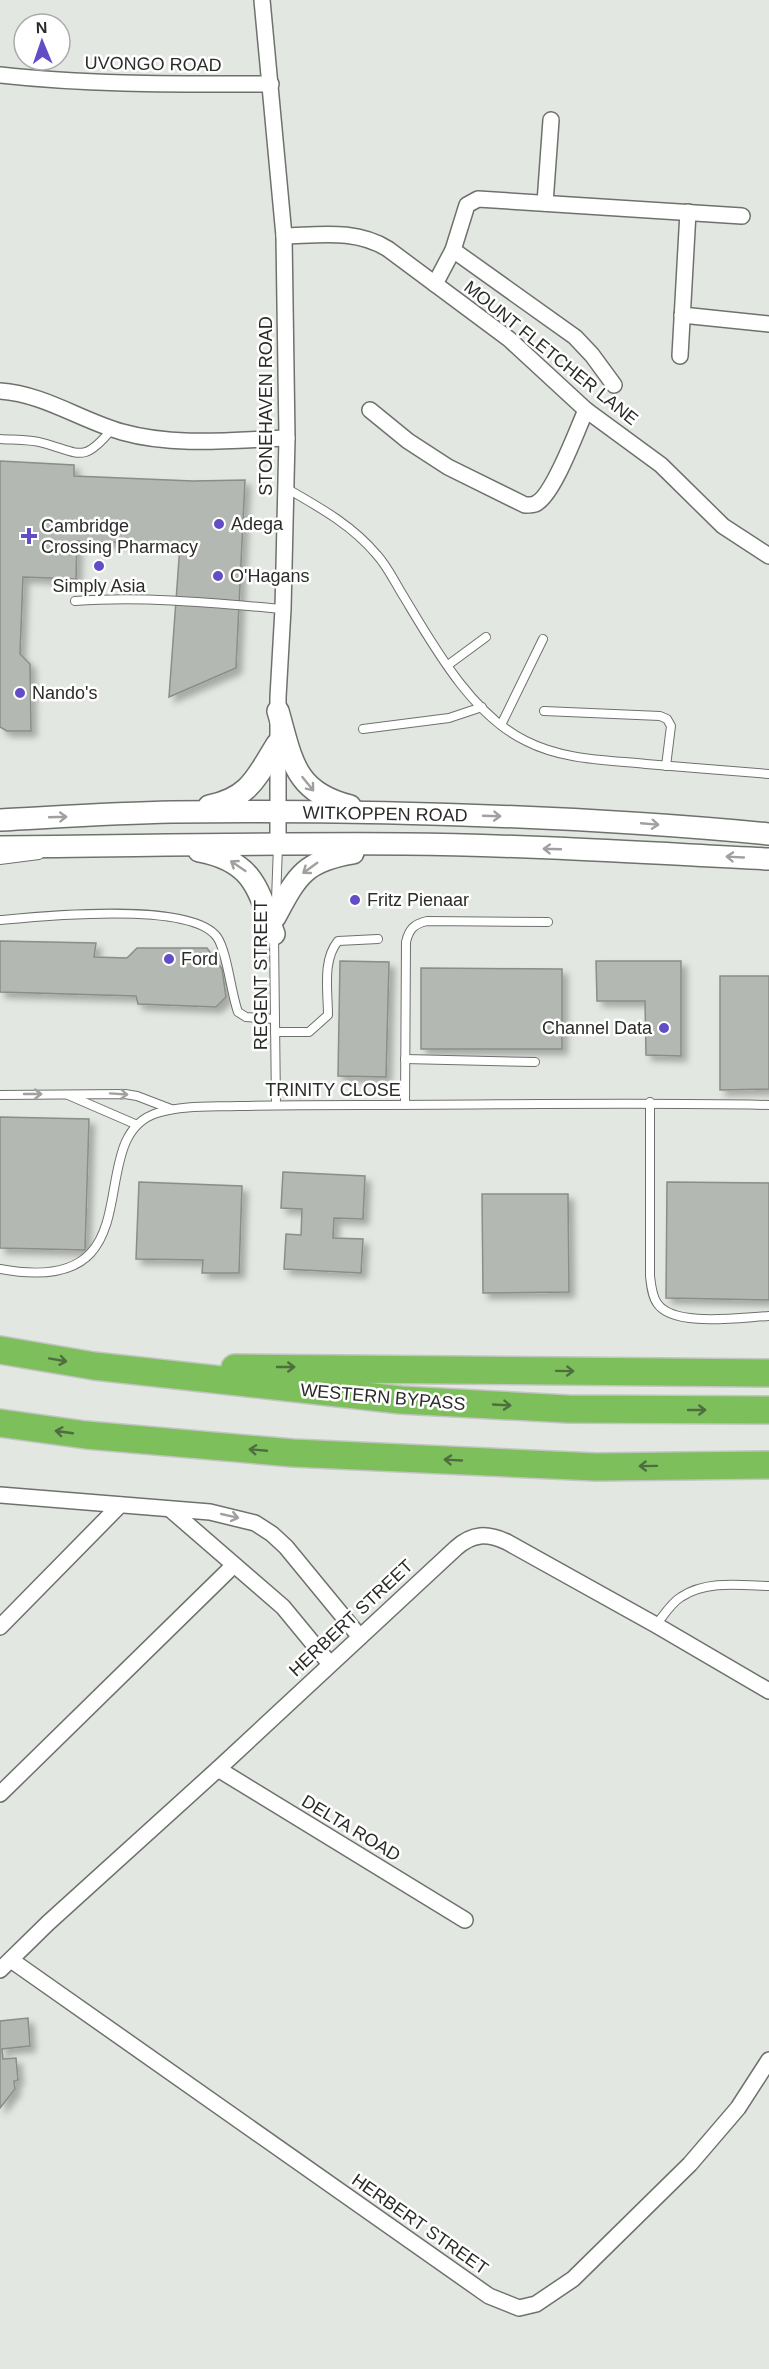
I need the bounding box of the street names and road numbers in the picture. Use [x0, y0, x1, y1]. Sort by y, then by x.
street label: UVONGO ROAD [84, 53, 222, 75]
street label: MOUNT FLETCHER LANE [460, 277, 642, 429]
street label: STONEHAVEN ROAD [256, 316, 276, 496]
street label: WITKOPPEN ROAD [302, 803, 468, 825]
street label: REGENT STREET [251, 900, 271, 1050]
street label: TRINITY CLOSE [265, 1080, 401, 1100]
street label: WESTERN BYPASS [300, 1380, 466, 1414]
street label: HERBERT STREET [285, 1556, 417, 1680]
street label: DELTA ROAD [298, 1791, 404, 1865]
street label: HERBERT STREET [348, 2170, 492, 2278]

